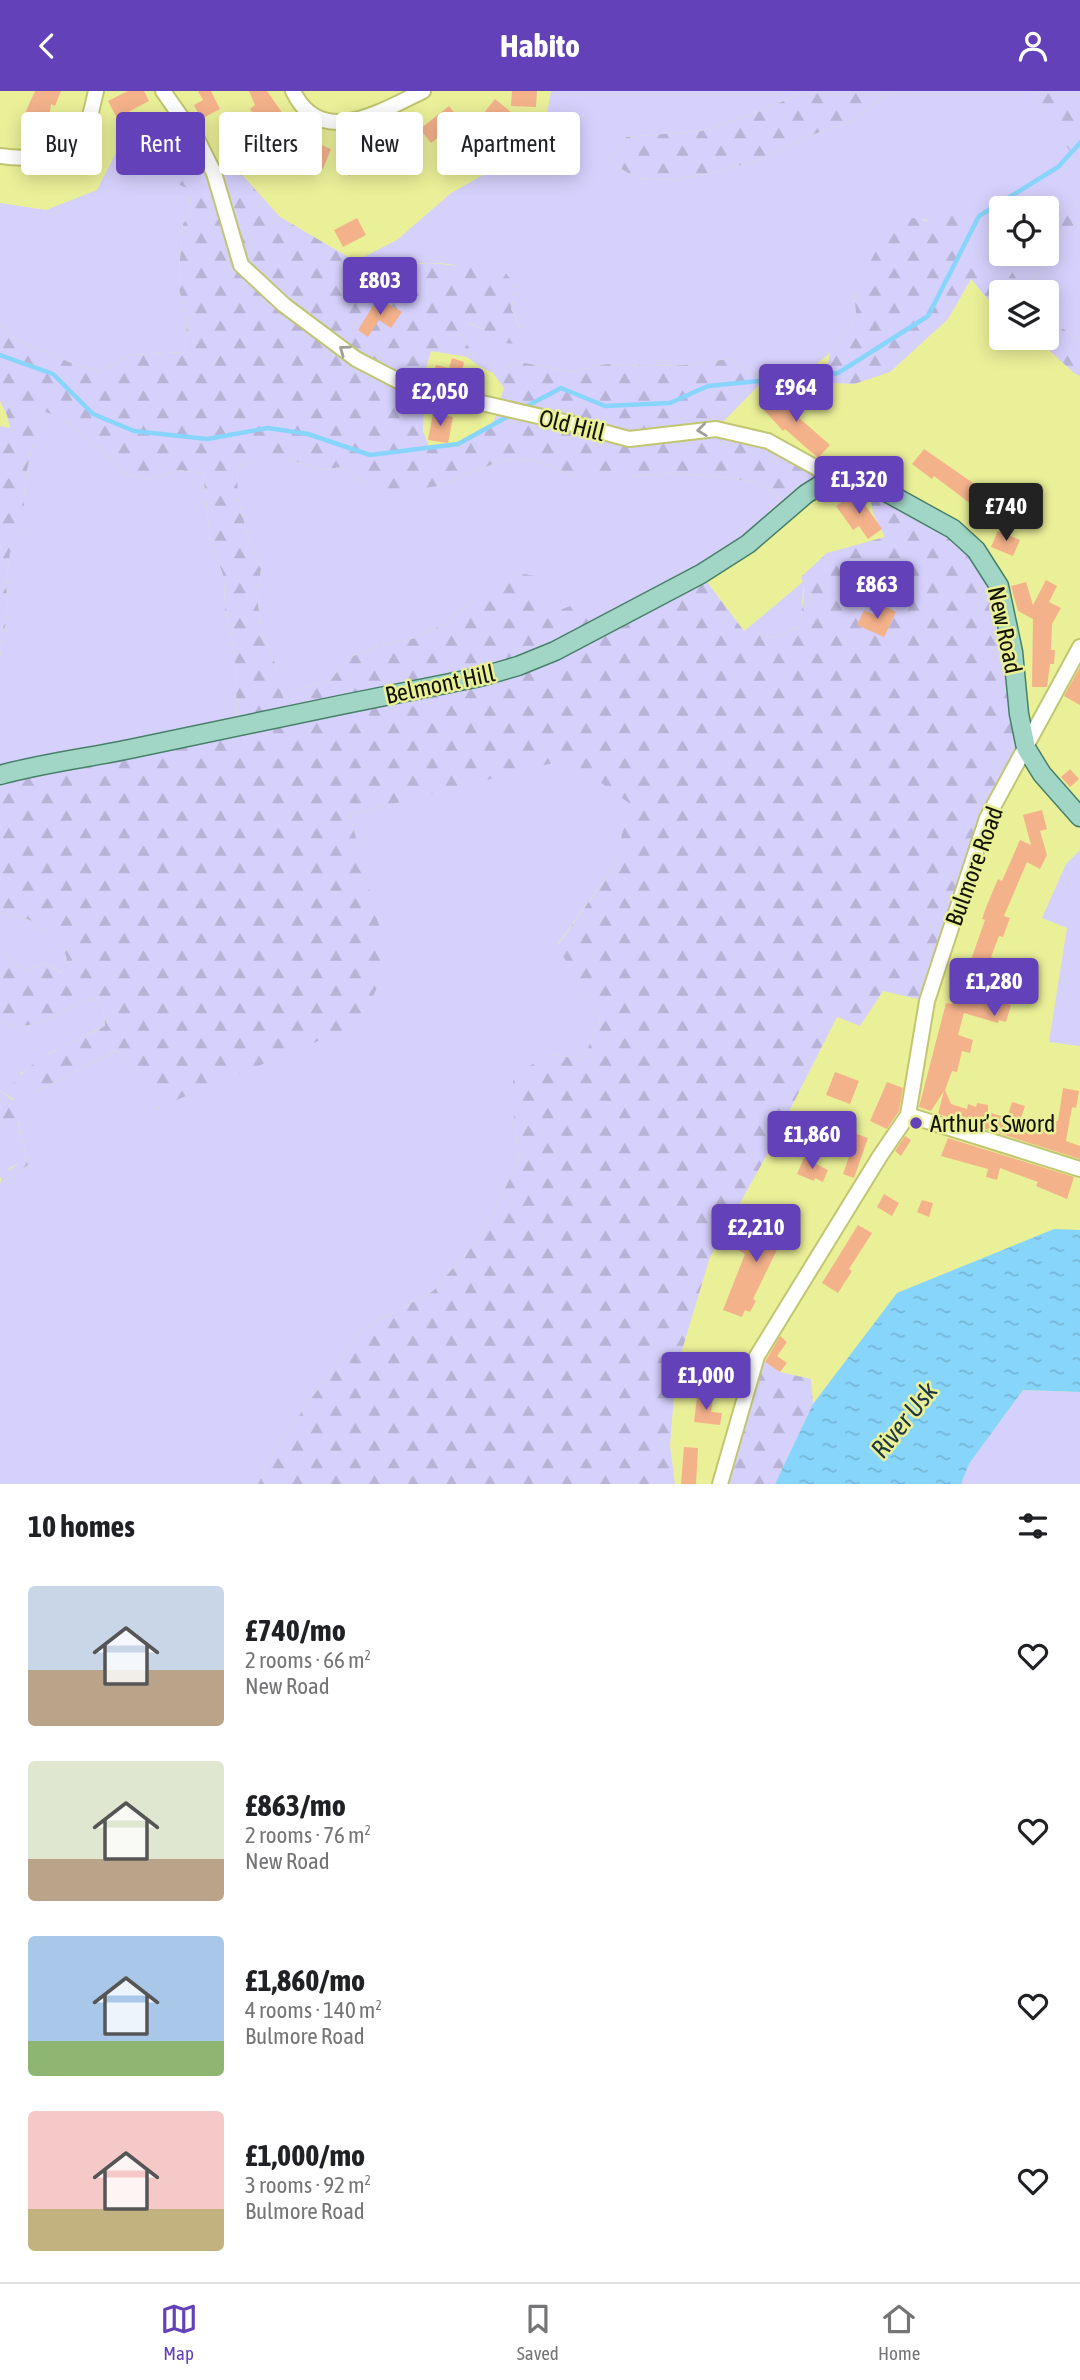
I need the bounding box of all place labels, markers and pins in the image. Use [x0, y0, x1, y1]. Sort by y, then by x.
pin: £803 [339, 257, 421, 317]
pin: £964 [755, 365, 837, 424]
pin: £2,050 [383, 369, 497, 428]
pin: £1,320 [802, 457, 916, 516]
pin: £740 [965, 483, 1047, 543]
pin: £863 [836, 561, 918, 621]
pin: £1,280 [937, 958, 1051, 1018]
place label: Arthur’s Sword [930, 1110, 1055, 1137]
pin: £1,860 [755, 1111, 869, 1171]
marker: Arthur’s Sword [908, 1115, 924, 1131]
pin: £2,210 [699, 1205, 813, 1264]
pin: £1,000 [649, 1353, 763, 1412]

